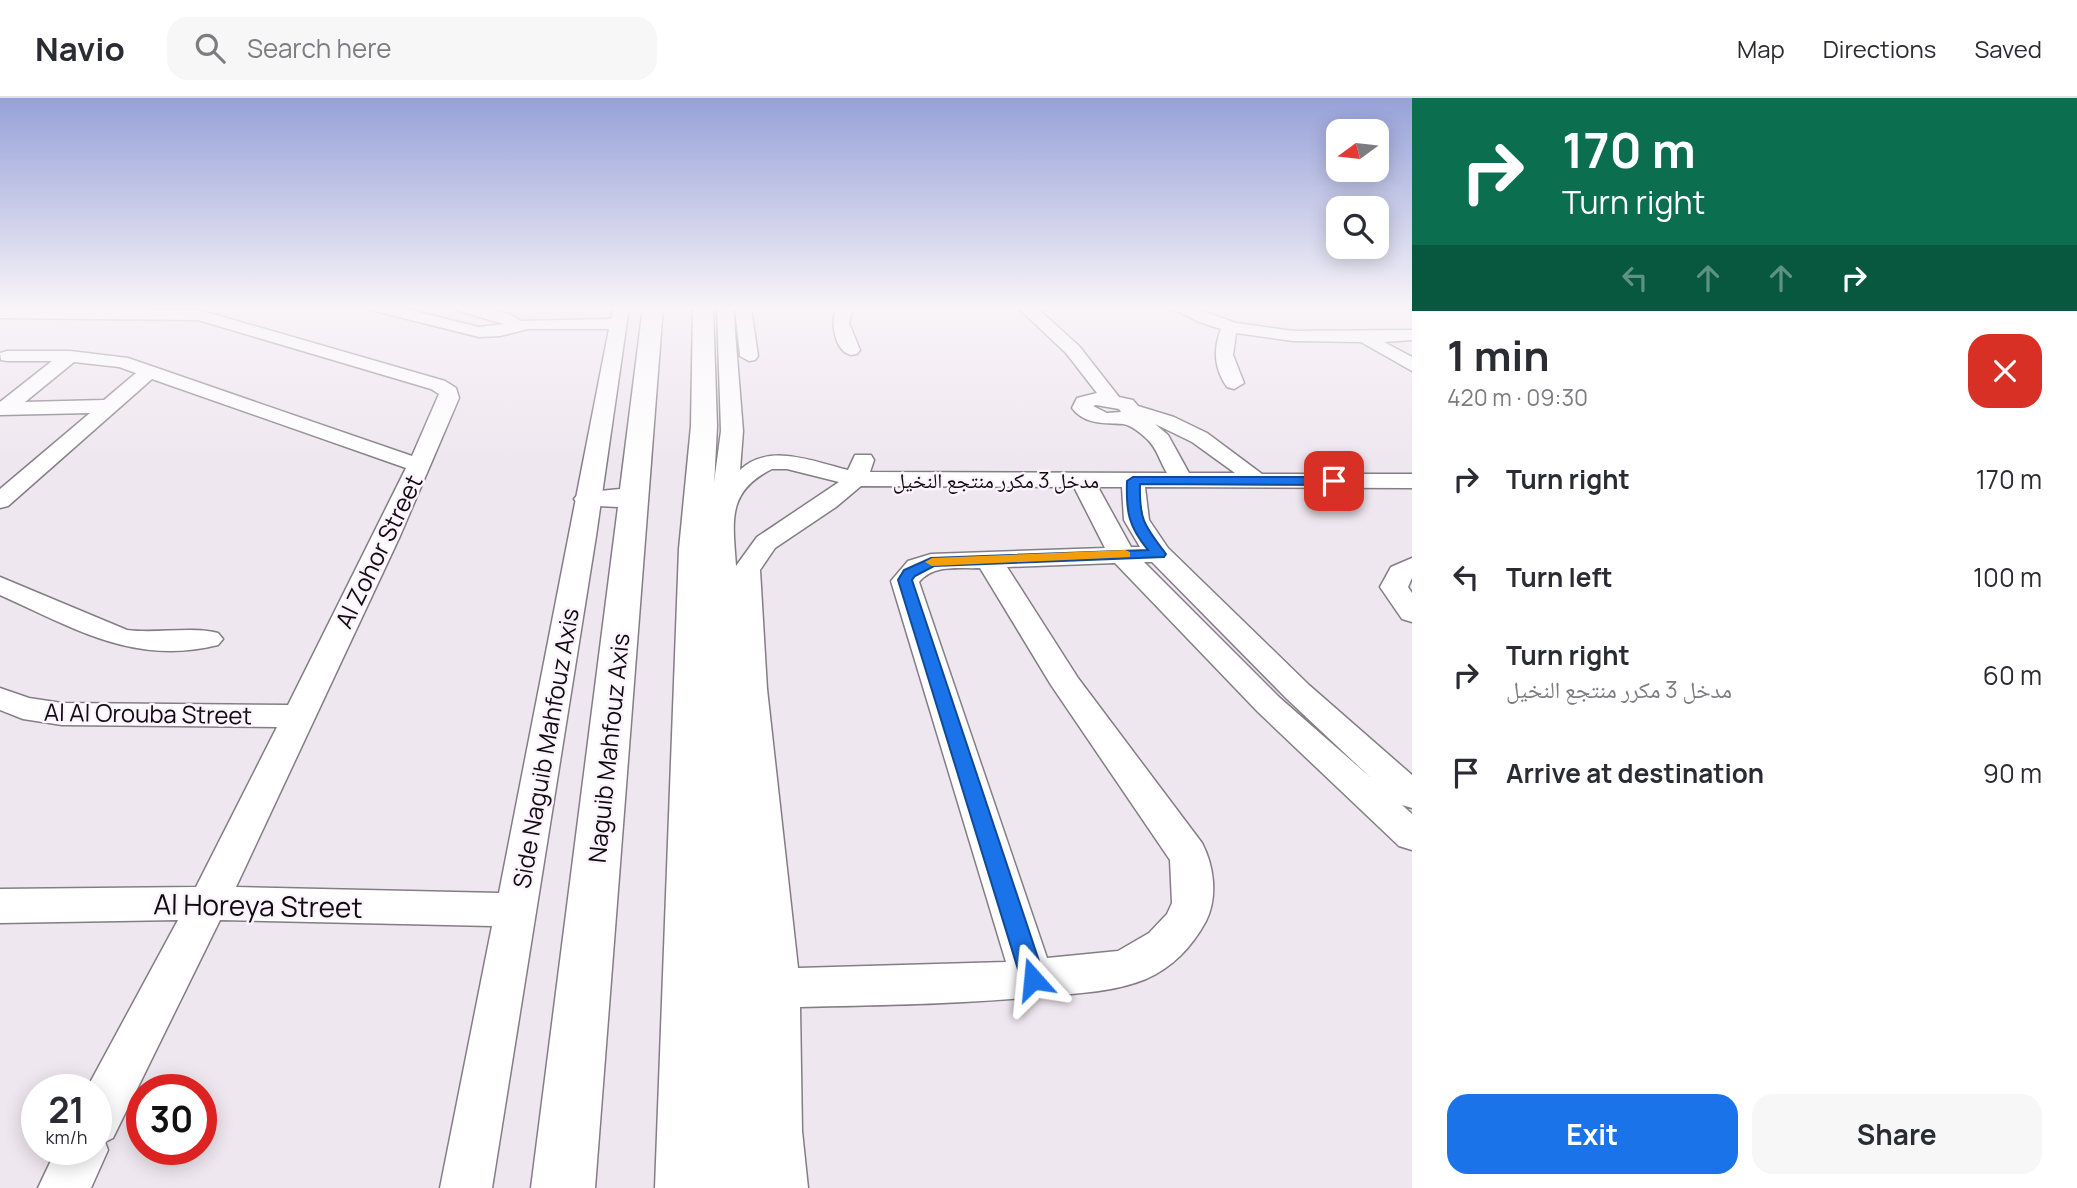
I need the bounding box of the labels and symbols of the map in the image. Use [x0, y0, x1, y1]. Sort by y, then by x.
north arrow [1326, 119, 1390, 182]
pin [1304, 451, 1364, 511]
street label: مدخل 3 مكرر منتجع النخيل [893, 466, 1099, 494]
street label: Al Zohor Street [327, 469, 429, 633]
street label: Side Naguib Mahfouz Axis [504, 605, 586, 891]
street label: Naguib Mahfouz Axis [580, 632, 636, 864]
street label: Al Al Orouba Street [44, 695, 252, 731]
street label: Al Horeya Street [153, 884, 363, 926]
position arrow [996, 942, 1070, 1016]
speed limit sign: 30 [126, 1074, 217, 1165]

